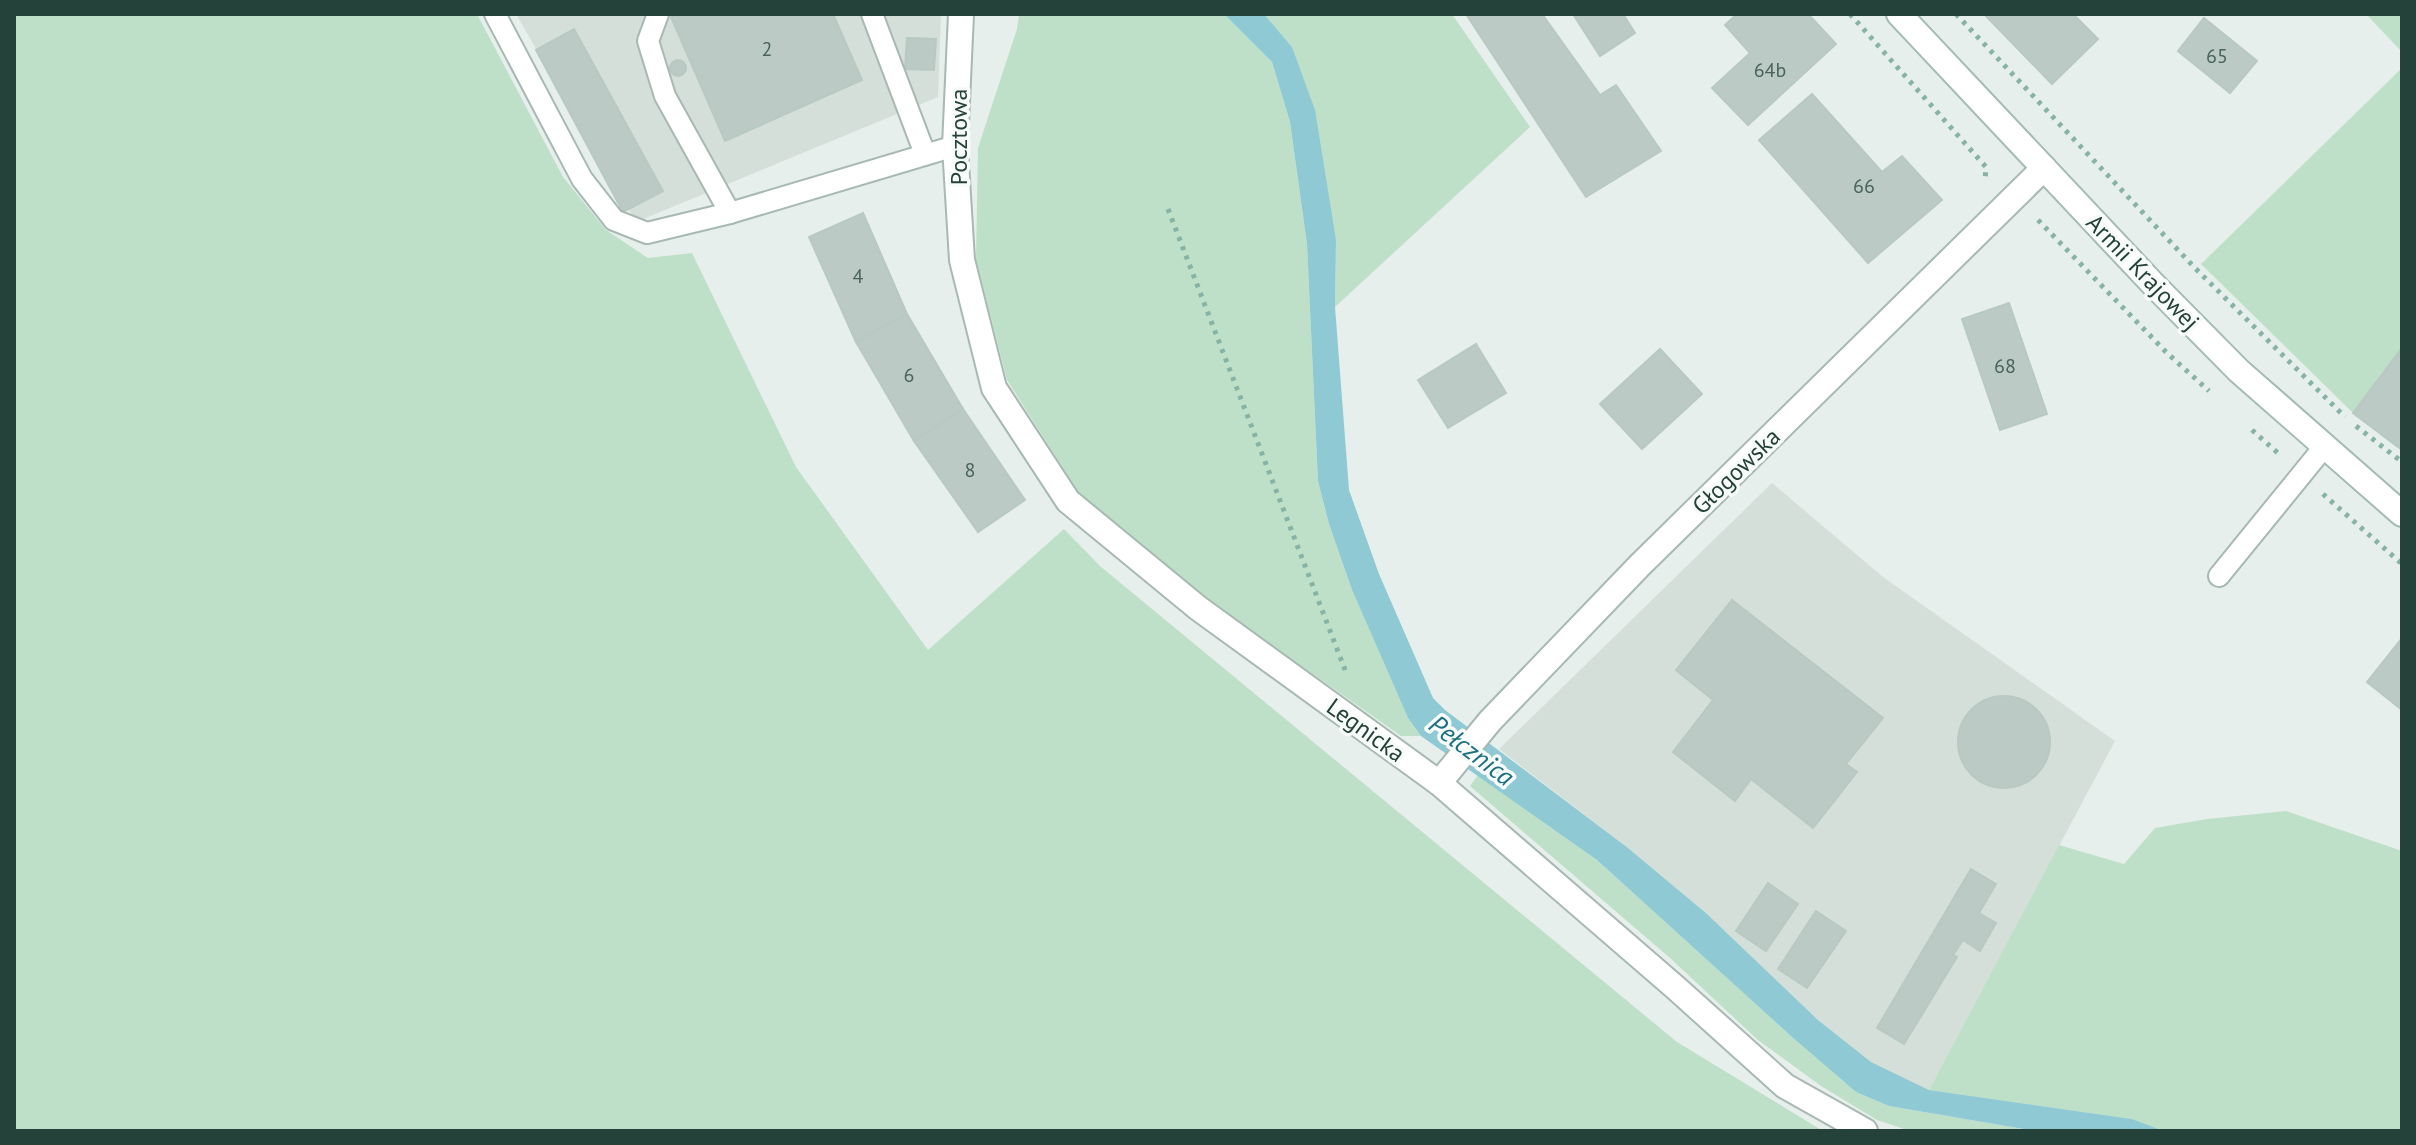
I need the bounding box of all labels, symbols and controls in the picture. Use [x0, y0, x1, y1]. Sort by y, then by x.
house number: 2 [762, 36, 772, 62]
house number: 65 [2206, 43, 2228, 69]
house number: 64b [1754, 57, 1786, 83]
street label: Pocztowa [943, 89, 974, 185]
house number: 66 [1853, 173, 1875, 199]
street label: Armii Krajowej [2080, 207, 2206, 337]
house number: 4 [853, 263, 864, 289]
house number: 68 [1994, 353, 2016, 379]
house number: 6 [904, 362, 914, 388]
street label: Głogowska [1685, 421, 1787, 521]
house number: 8 [965, 457, 975, 483]
street label: Legnicka [1321, 691, 1411, 769]
water label: Pełcznica [1423, 707, 1521, 793]

